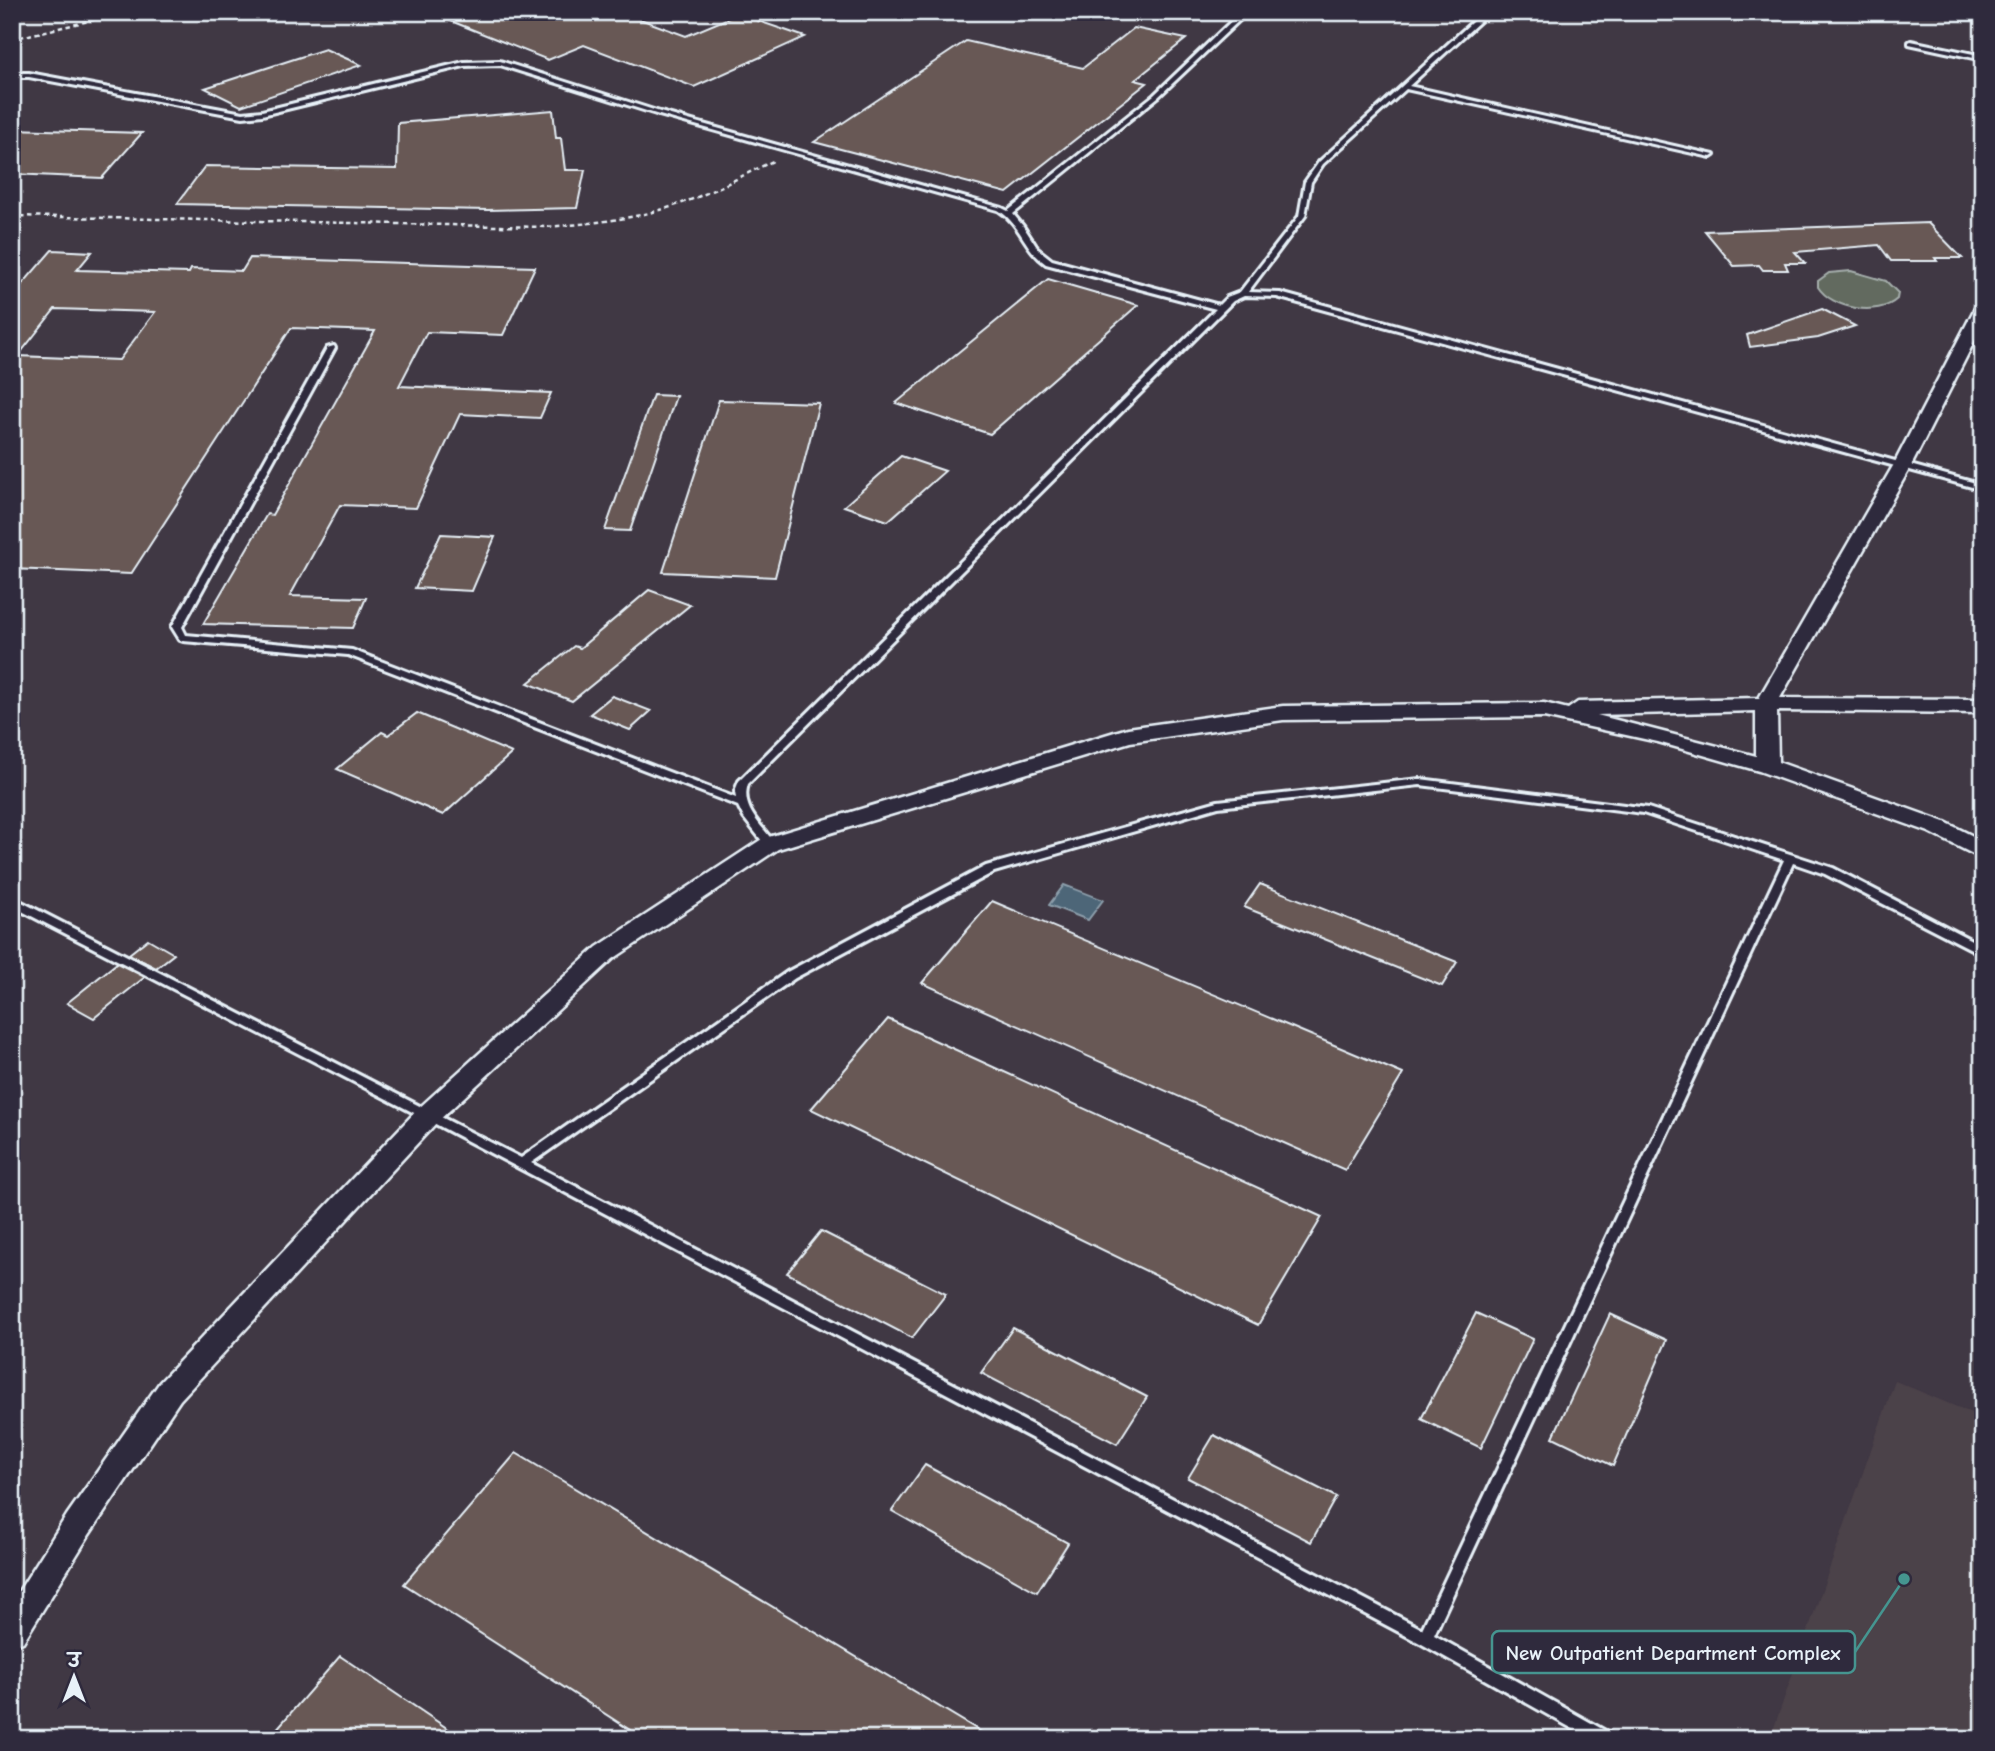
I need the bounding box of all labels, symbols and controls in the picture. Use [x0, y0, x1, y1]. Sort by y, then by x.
callout: New Outpatient Department Complex [1492, 1631, 1855, 1673]
text: New Outpatient Department Complex [1505, 1641, 1841, 1665]
north arrow [38, 1642, 108, 1712]
text: उ [66, 1650, 83, 1672]

